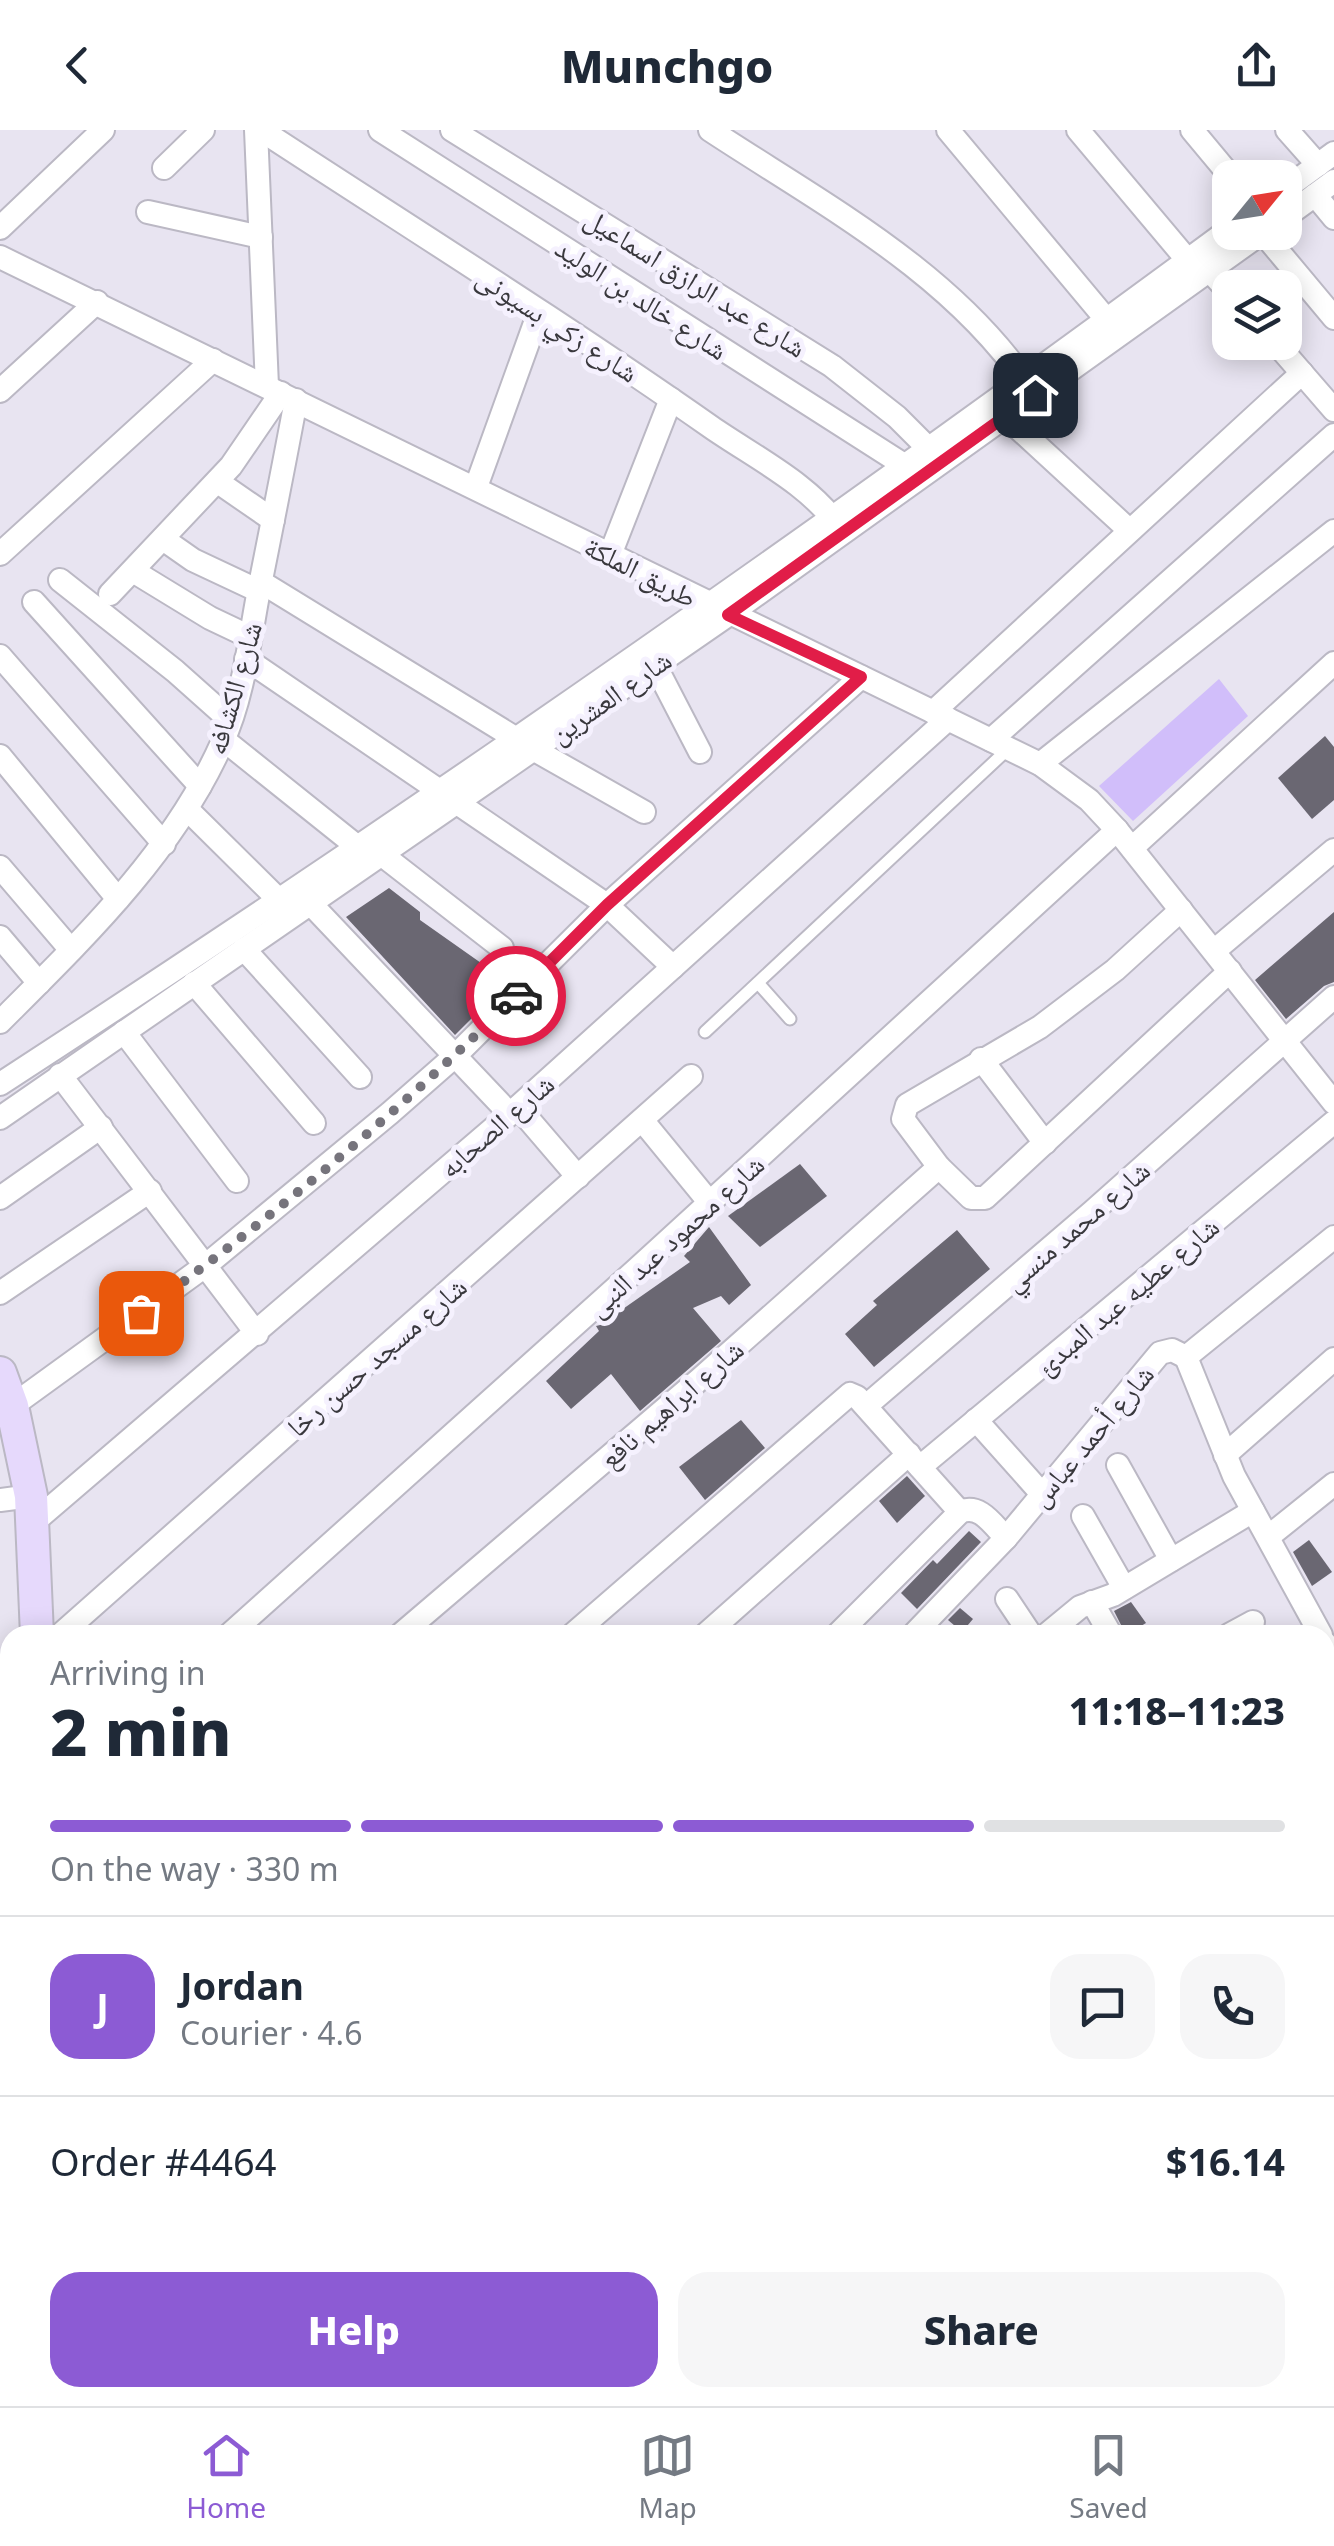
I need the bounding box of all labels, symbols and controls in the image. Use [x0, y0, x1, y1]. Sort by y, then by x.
text: Munchgo [561, 35, 773, 96]
icon: back [50, 38, 105, 93]
icon: share [1229, 38, 1284, 93]
north arrow [1212, 160, 1302, 250]
map controls [1212, 160, 1302, 360]
street label: شارع عبد الرازق اسماعيل [578, 198, 814, 366]
street label: شارع خالد بن الوليد [549, 228, 735, 368]
street label: شارع زكي بسيونى [467, 257, 646, 395]
button: layers [1212, 270, 1302, 360]
pin [993, 353, 1078, 438]
icon: home [1008, 368, 1063, 423]
street label: طريق الملكة [578, 527, 704, 615]
street label: شارع الكشافه [196, 617, 270, 759]
street label: شارع العشرين [542, 640, 678, 752]
courier [466, 946, 566, 1046]
icon: car [489, 969, 544, 1024]
street label: شارع الصحابه [430, 1064, 562, 1186]
street label: شارع محمود عبد النبى [578, 1145, 772, 1325]
street label: شارع محمد منسي [995, 1151, 1161, 1303]
street label: شارع عطيه عبد المبدئ [1027, 1207, 1227, 1383]
street label: شارع مسجد حسن رخا [278, 1267, 474, 1445]
pin [99, 1271, 184, 1356]
icon: bag [114, 1286, 169, 1341]
street label: شارع ابراهيم نافع [591, 1330, 752, 1477]
street label: شارع أحمد عباس [1020, 1356, 1162, 1514]
text: Arriving in [50, 1651, 205, 1694]
text: 11:18–11:23 [1069, 1684, 1285, 1736]
text: 2 min [50, 1687, 232, 1775]
text: On the way · 330 m [50, 1847, 339, 1890]
button: chat [1050, 1954, 1155, 2059]
button: phone [1180, 1954, 1285, 2059]
text: Jordan [180, 1959, 304, 2011]
text: J [96, 1980, 109, 2032]
text: Courier · 4.6 [180, 2011, 363, 2054]
text: Order #4464 [50, 2135, 276, 2187]
text: $16.14 [1166, 2135, 1285, 2187]
button: Help [50, 2272, 658, 2387]
button: Share [678, 2272, 1285, 2387]
tab: Home [186, 2428, 266, 2526]
tab: Map [638, 2428, 697, 2526]
tab: Saved [1069, 2428, 1148, 2526]

